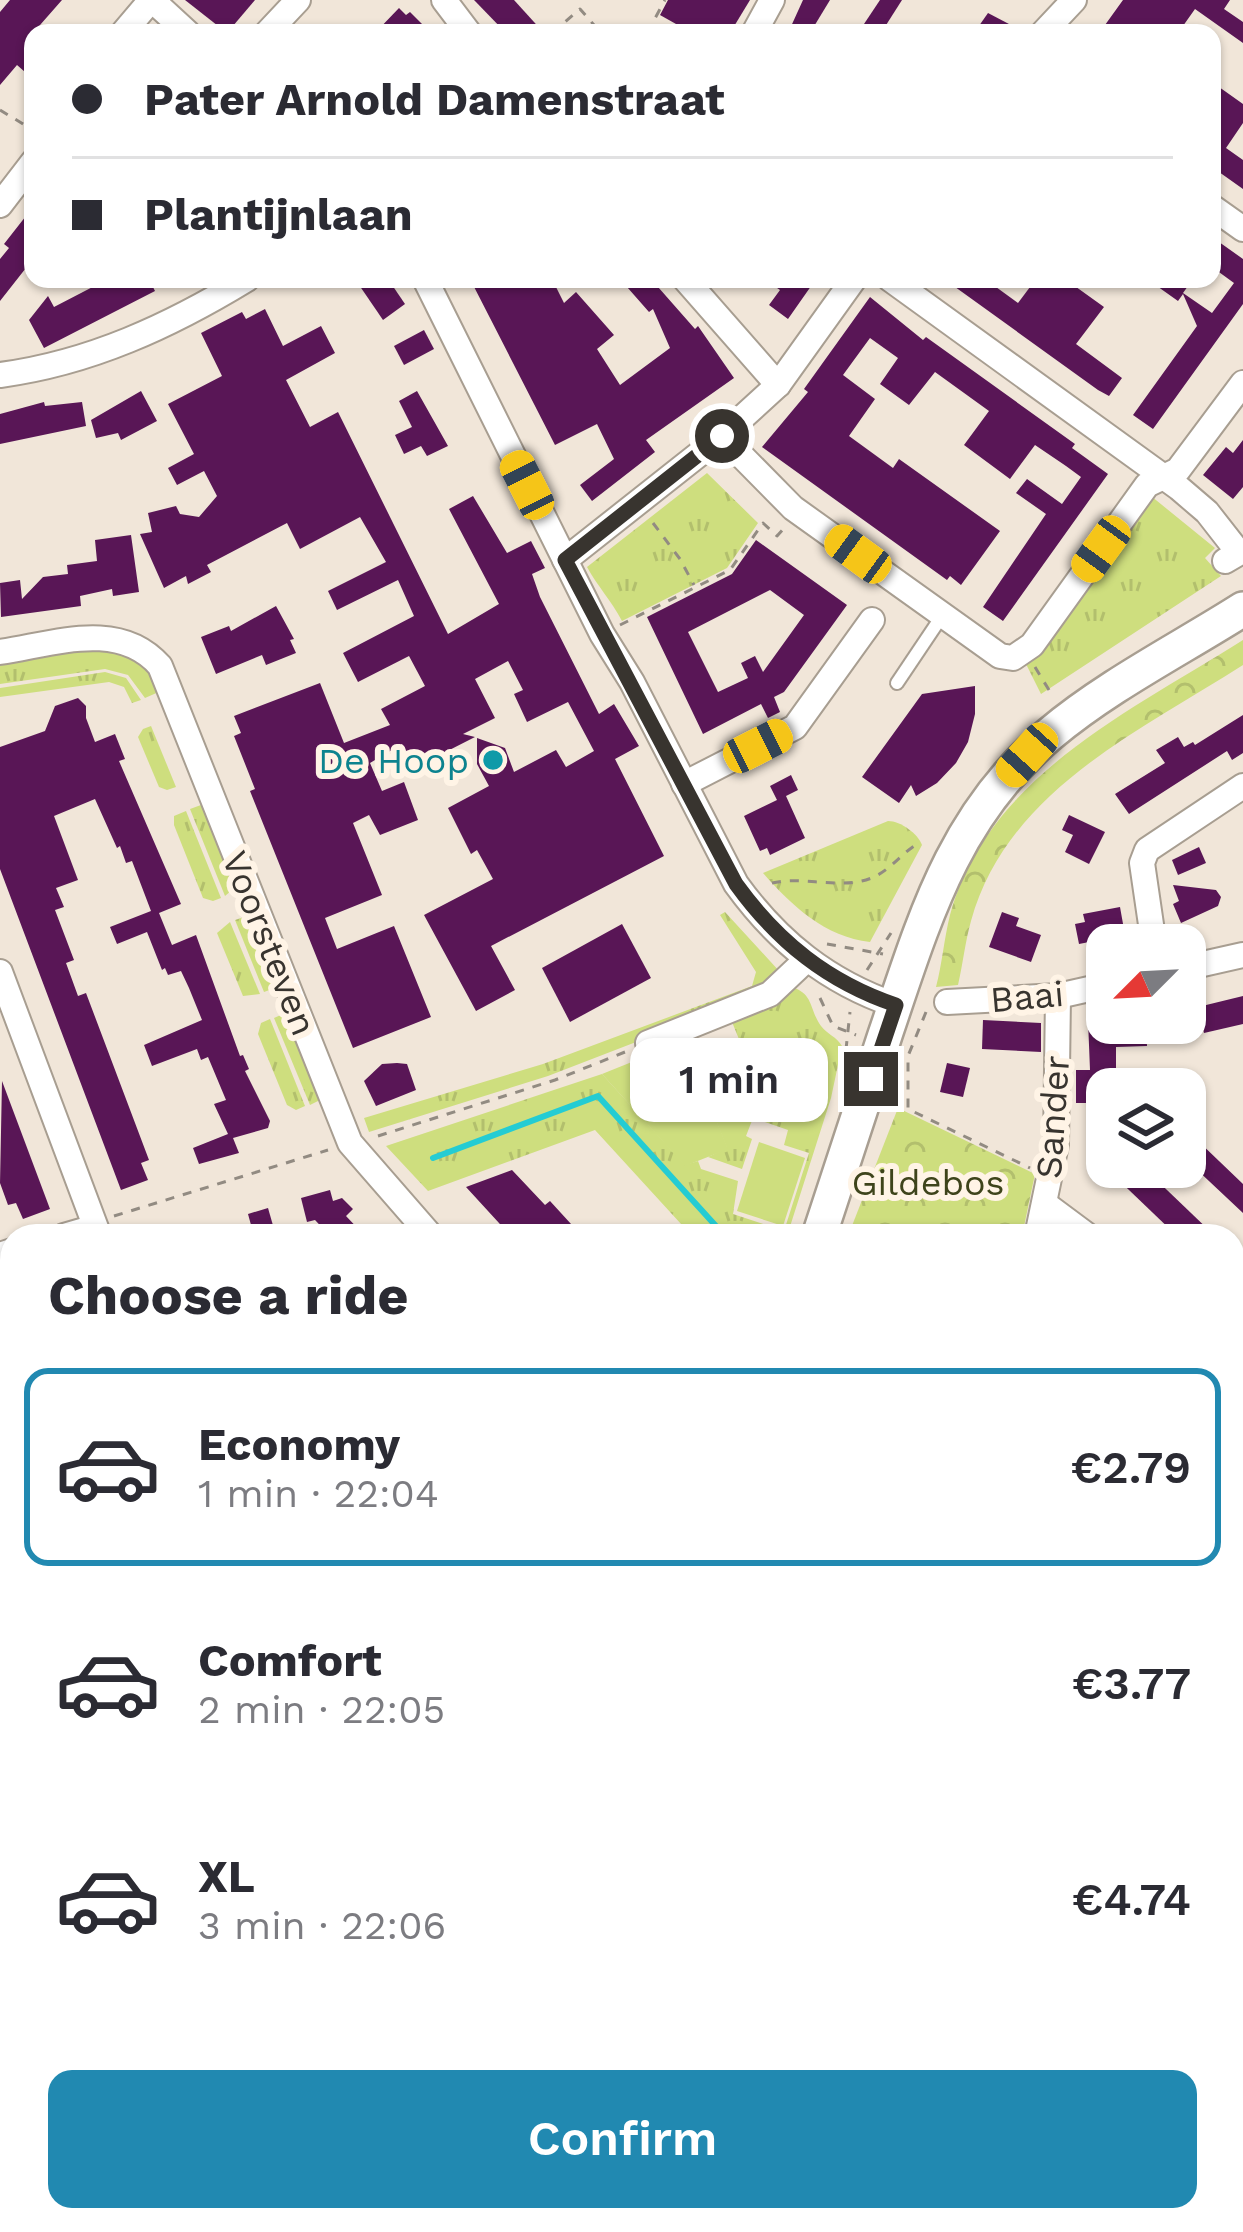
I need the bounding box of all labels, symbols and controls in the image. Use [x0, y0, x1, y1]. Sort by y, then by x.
text: Pater Arnold Damenstraat [144, 73, 725, 126]
text: Plantijnlaan [144, 188, 413, 241]
route start [695, 409, 749, 463]
car [495, 445, 559, 525]
car [1065, 509, 1137, 589]
car [818, 518, 898, 590]
car [718, 714, 798, 778]
car [990, 716, 1064, 794]
place label: De Hoop [318, 740, 469, 782]
marker: De Hoop [480, 747, 506, 773]
street label: Voorsteven [213, 845, 325, 1042]
north arrow [1086, 924, 1206, 1044]
map controls [1086, 924, 1206, 1188]
street label: Baai [988, 973, 1066, 1021]
callout: 1 min [631, 1037, 829, 1121]
route end [844, 1052, 898, 1106]
street label: Sander [1028, 1054, 1078, 1180]
text: 1 min [679, 1057, 779, 1102]
button: layers [1086, 1068, 1206, 1188]
park label: Gildebos [851, 1162, 1005, 1204]
text: Choose a ride [48, 1264, 409, 1327]
icon: car [54, 1413, 162, 1521]
text: Economy [198, 1418, 400, 1471]
text: €2.79 [1071, 1441, 1191, 1494]
text: 1 min · 22:04 [198, 1471, 439, 1516]
icon: car [54, 1629, 162, 1737]
text: Comfort [198, 1634, 382, 1687]
text: €3.77 [1072, 1657, 1191, 1710]
text: 2 min · 22:05 [198, 1687, 445, 1732]
icon: car [54, 1845, 162, 1953]
text: XL [198, 1850, 255, 1903]
text: €4.74 [1072, 1873, 1191, 1926]
text: 3 min · 22:06 [198, 1903, 446, 1948]
button: Confirm [48, 2070, 1197, 2208]

